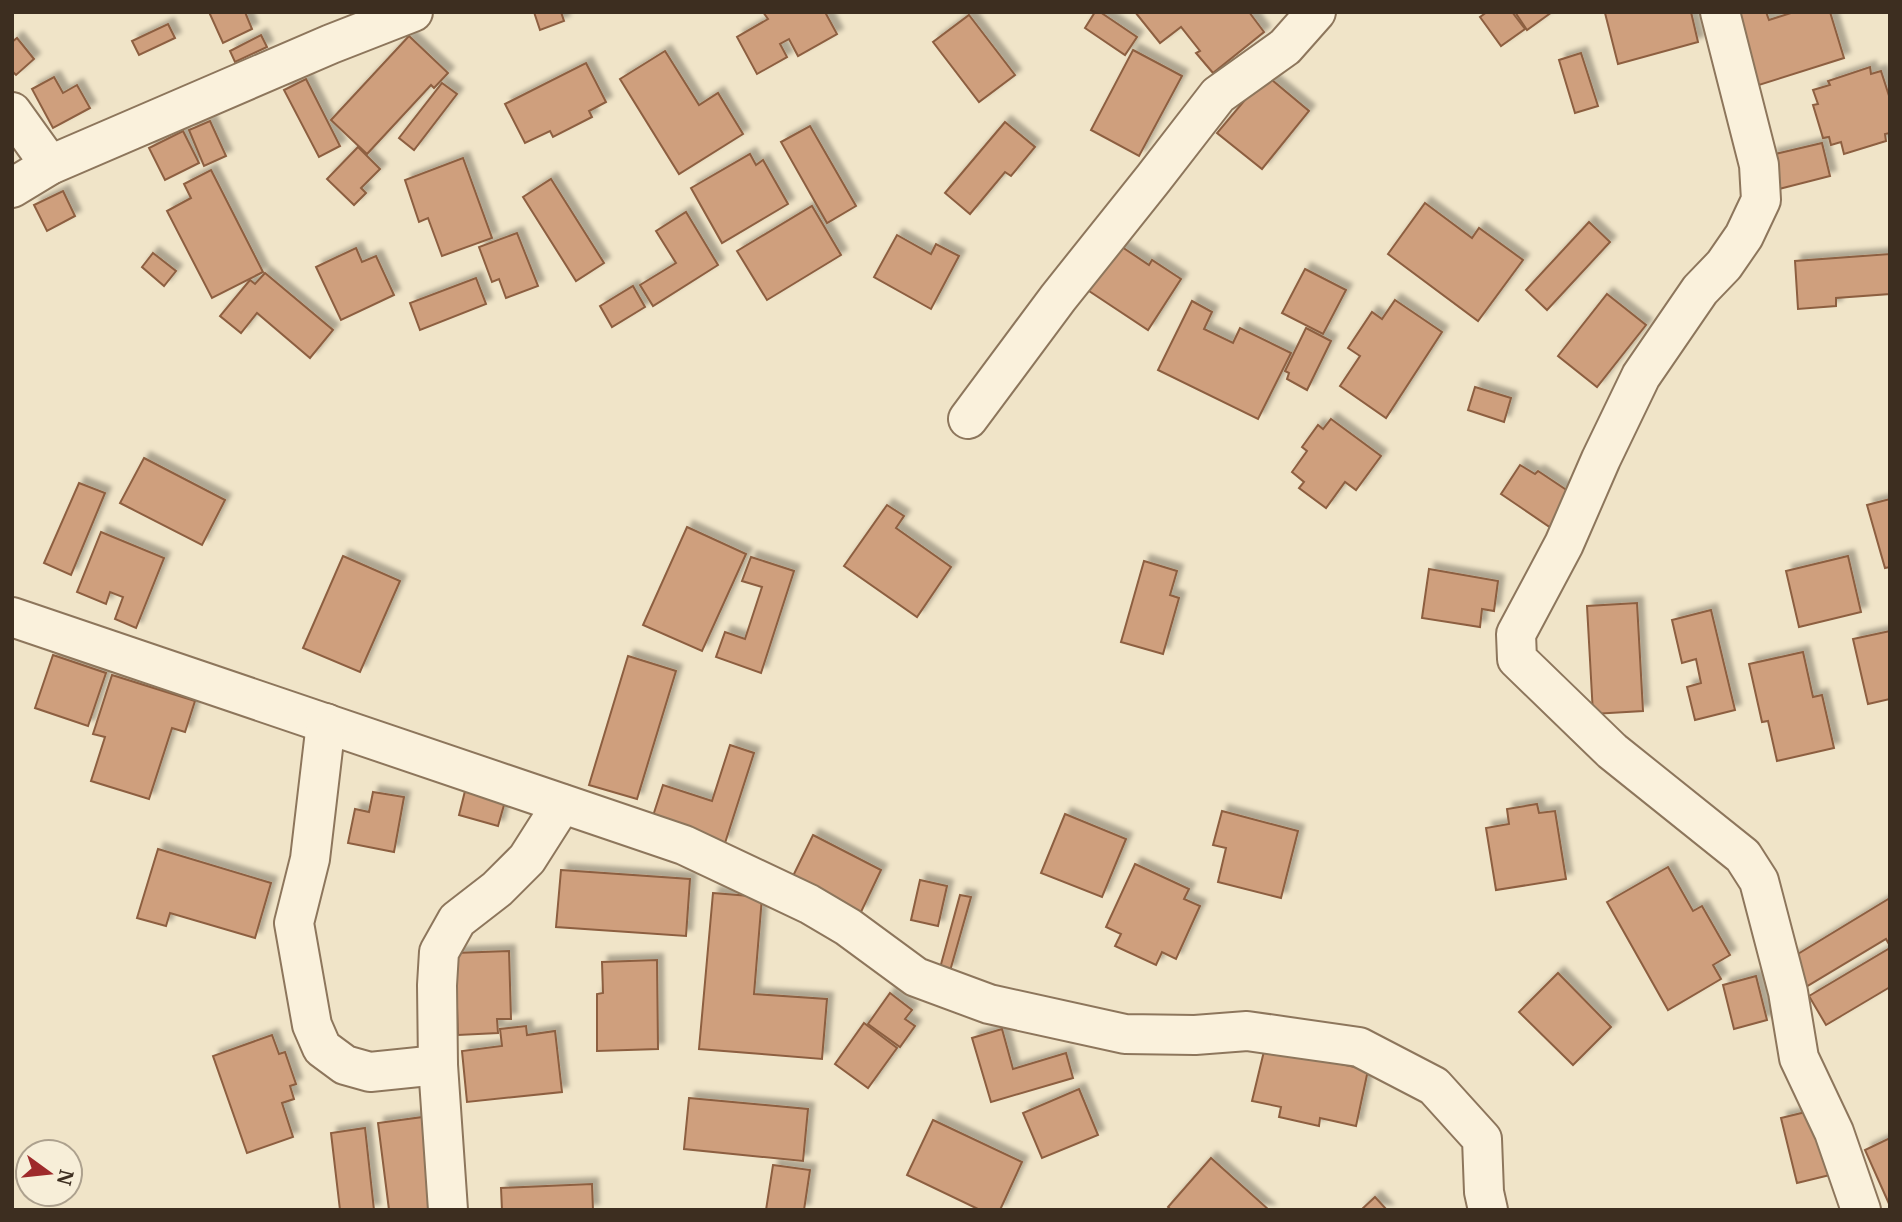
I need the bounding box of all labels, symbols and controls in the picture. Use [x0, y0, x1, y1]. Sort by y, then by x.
north arrow [14, 1138, 84, 1208]
text: N [52, 1167, 79, 1188]

